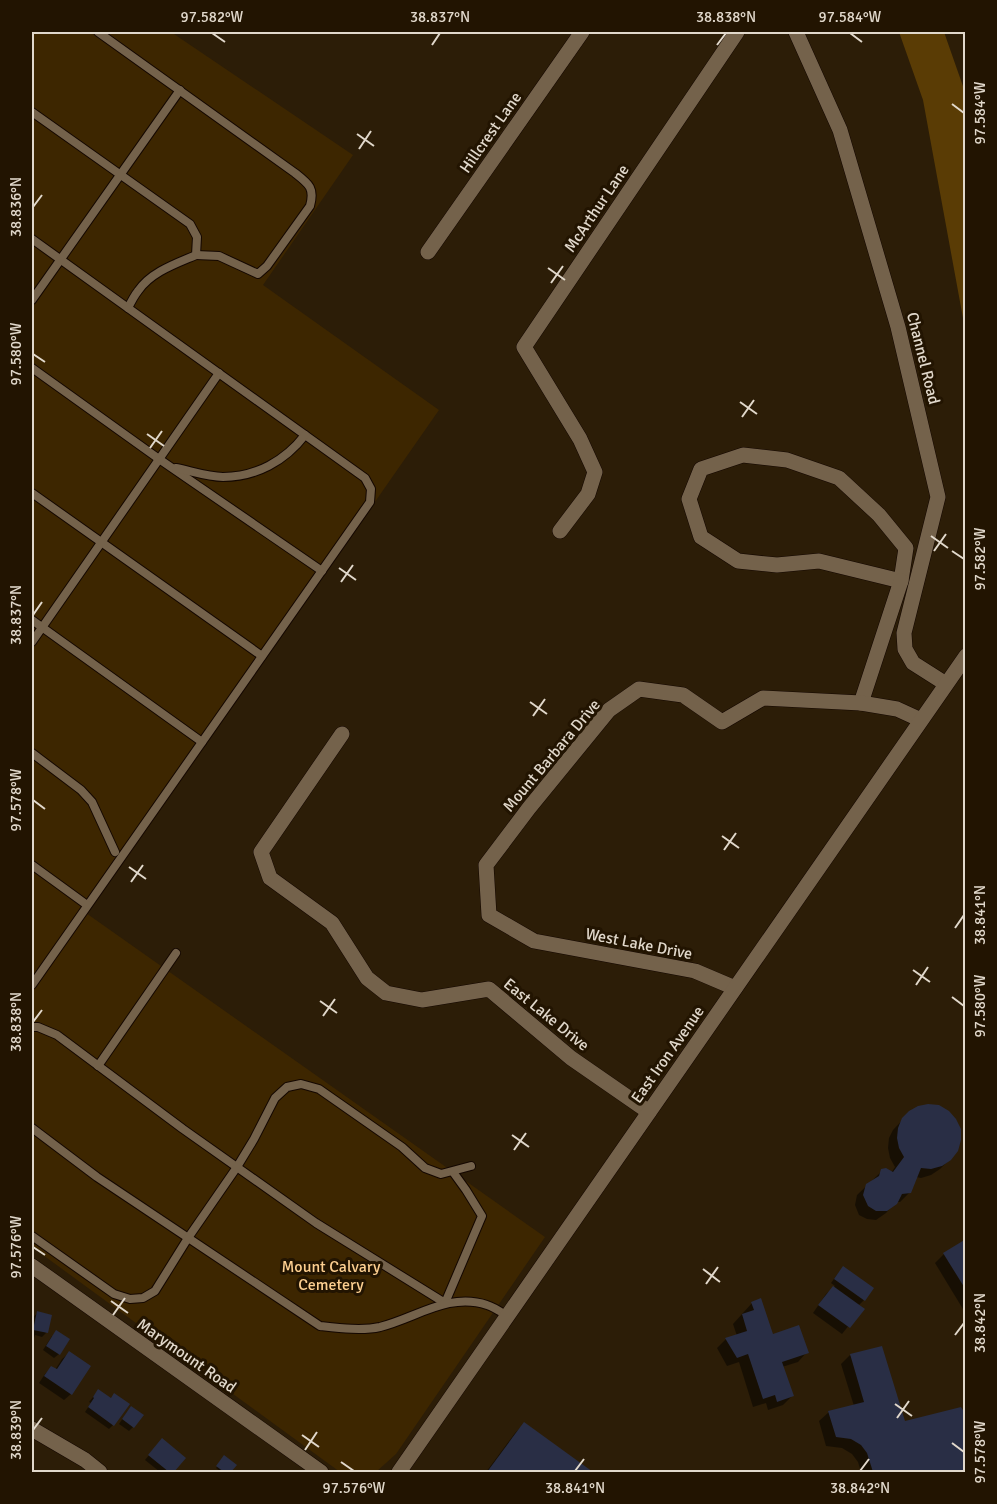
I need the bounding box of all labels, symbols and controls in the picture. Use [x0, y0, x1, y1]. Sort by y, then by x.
text: 97.582°W [181, 8, 244, 26]
text: 38.837°N [410, 8, 470, 26]
text: 38.838°N [696, 8, 756, 26]
text: 97.584°W [819, 8, 882, 26]
text: 97.584°W [971, 81, 989, 144]
street label: Hillcrest Lane [456, 88, 526, 177]
street label: McArthur Lane [560, 161, 634, 256]
text: 38.836°N [7, 177, 25, 237]
street label: Channel Road [902, 310, 944, 406]
text: 97.580°W [7, 322, 25, 385]
text: 97.582°W [971, 527, 989, 590]
text: 38.837°N [7, 585, 25, 645]
street label: Mount Barbara Drive [499, 695, 605, 816]
text: 97.578°W [7, 768, 25, 831]
text: 38.841°N [971, 885, 989, 945]
street label: West Lake Drive [584, 924, 694, 964]
street label: East Lake Drive [499, 974, 593, 1055]
text: 97.580°W [971, 974, 989, 1037]
text: 38.838°N [7, 992, 25, 1052]
street label: East Iron Avenue [627, 1002, 709, 1107]
text: 97.576°W [7, 1215, 25, 1278]
park label: Mount Calvary Cemetery [281, 1257, 381, 1295]
text: 38.842°N [971, 1293, 989, 1353]
street label: Marymount Road [133, 1314, 240, 1397]
text: 38.839°N [7, 1400, 25, 1460]
text: 97.578°W [971, 1420, 989, 1483]
text: 97.576°W [323, 1479, 386, 1497]
text: 38.841°N [545, 1479, 605, 1497]
text: 38.842°N [830, 1479, 890, 1497]

